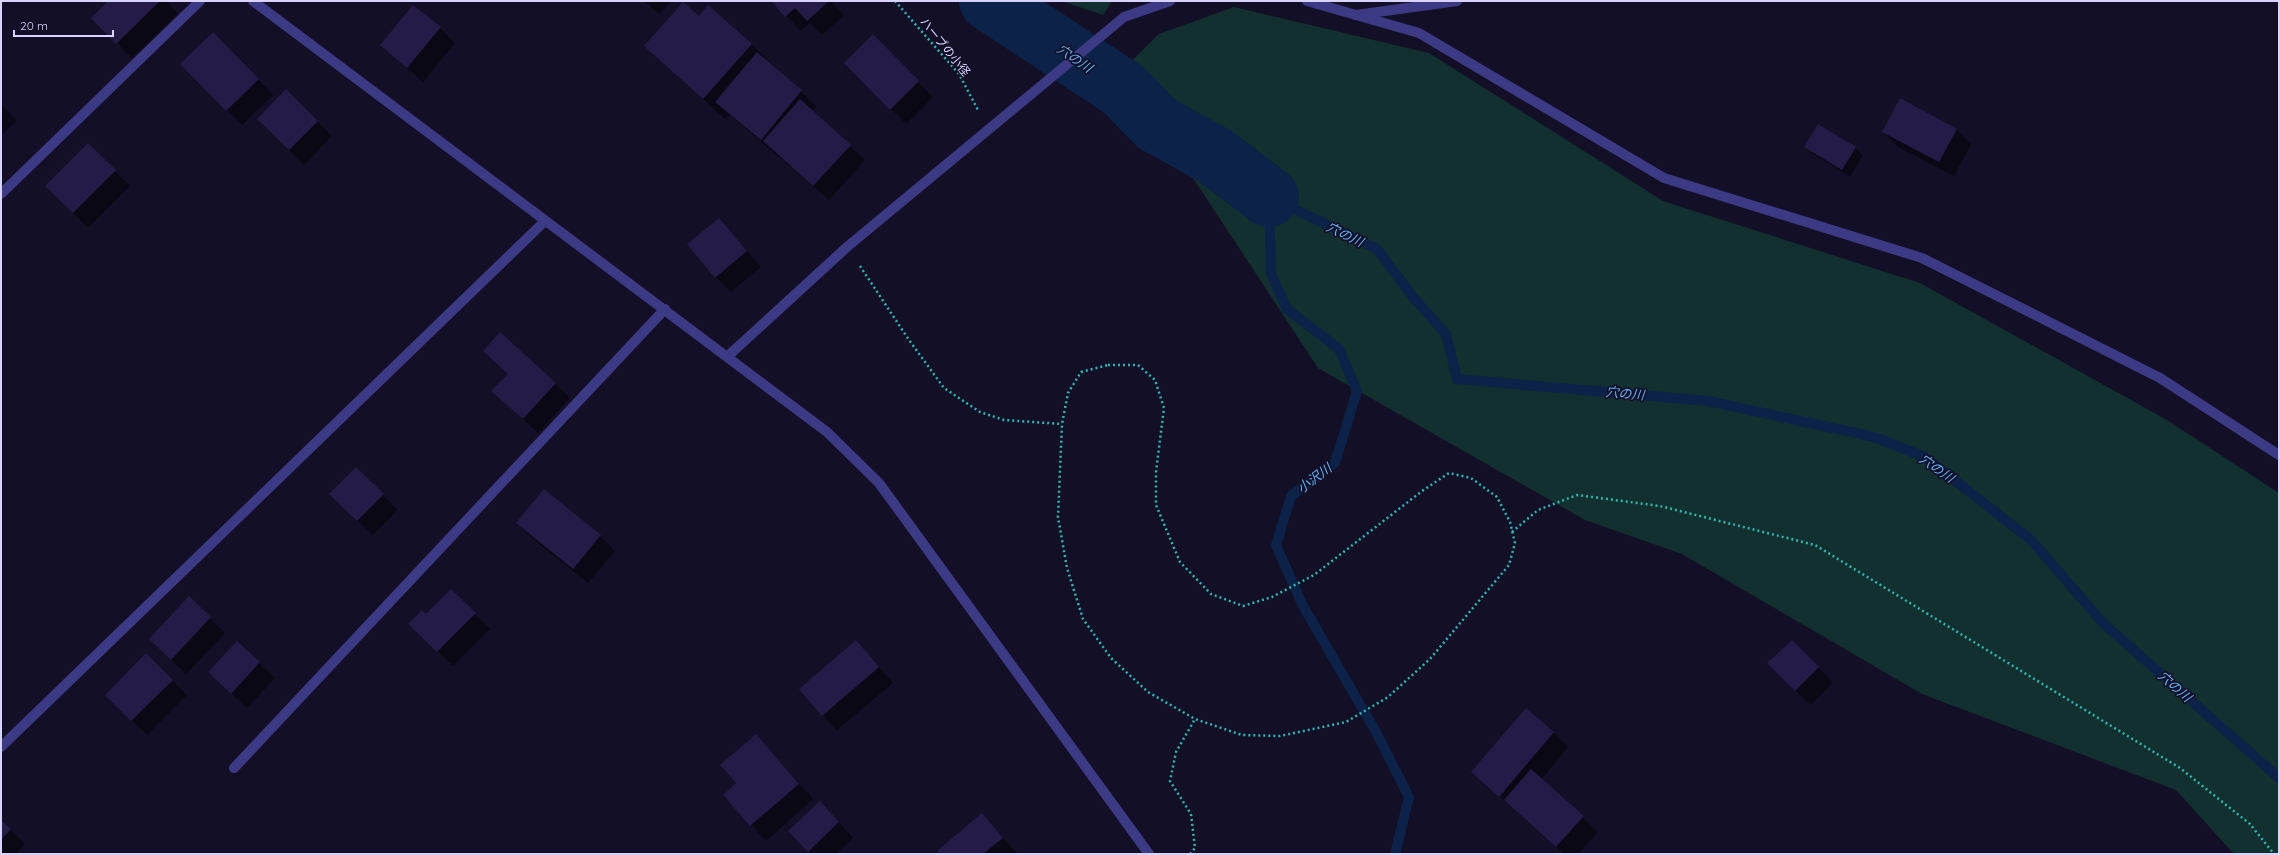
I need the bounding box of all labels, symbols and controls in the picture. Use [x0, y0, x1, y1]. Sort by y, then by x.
scale bar [14, 12, 113, 38]
street label: ハーブの小径 [917, 14, 974, 79]
text: 20 m [20, 18, 48, 33]
water label: 穴の川 [1054, 40, 1097, 77]
water label: 穴の川 [1324, 218, 1368, 251]
water label: 穴の川 [1605, 383, 1647, 403]
water label: 穴の川 [1916, 450, 1959, 487]
water label: 小沢川 [1294, 459, 1336, 496]
water label: 穴の川 [2155, 667, 2196, 706]

